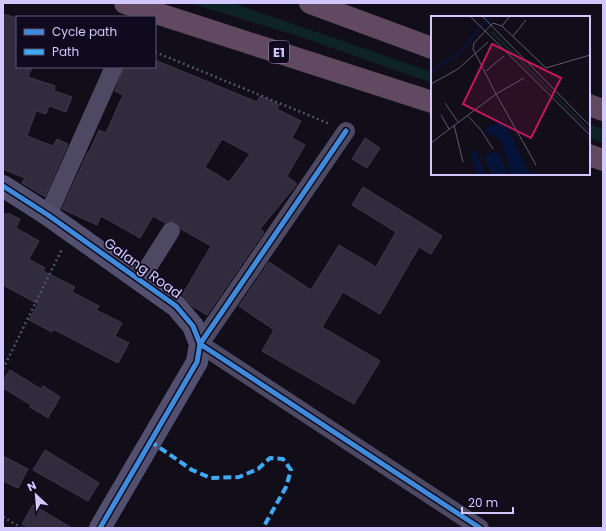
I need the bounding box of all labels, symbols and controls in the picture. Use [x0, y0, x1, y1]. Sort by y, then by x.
legend [16, 16, 156, 68]
inset map [431, 16, 590, 175]
text: Cycle path [52, 23, 117, 40]
road number: E1 [269, 41, 289, 63]
text: Path [52, 43, 79, 60]
street label: Galang Road [100, 233, 186, 303]
north arrow [16, 475, 56, 515]
text: N [24, 477, 39, 495]
scale bar [462, 489, 513, 515]
text: 20 m [468, 494, 498, 511]

